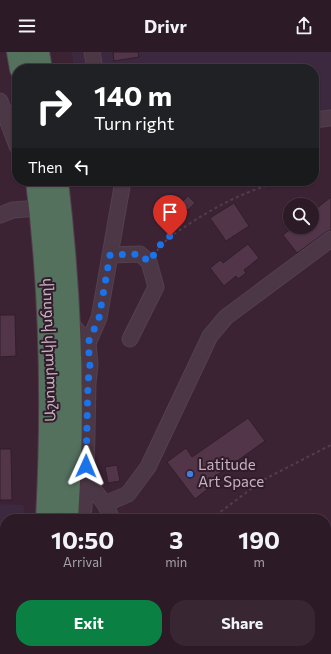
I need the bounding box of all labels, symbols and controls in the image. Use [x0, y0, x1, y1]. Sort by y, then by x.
icon: menu [16, 15, 38, 37]
text: Drivr [144, 15, 187, 37]
icon: share [293, 15, 315, 37]
text: 140 m [94, 78, 172, 112]
icon: right [28, 80, 80, 132]
text: Turn right [94, 112, 174, 134]
icon: left [71, 156, 93, 178]
text: Then [28, 158, 63, 176]
pin [153, 195, 187, 236]
map controls [283, 198, 319, 234]
button: search [283, 198, 319, 234]
icon: arrive [159, 201, 181, 223]
street label: Աշտարակի խճուղի [35, 278, 60, 422]
position arrow [65, 445, 107, 487]
place label: Latitude Art Space [198, 455, 264, 490]
marker: Latitude Art Space [185, 469, 195, 479]
text: 10:50 [51, 525, 114, 554]
text: 3 [169, 525, 183, 554]
text: 190 [238, 525, 280, 554]
text: Arrival [63, 554, 102, 570]
text: min [165, 554, 187, 570]
text: m [253, 554, 265, 570]
button: Exit [16, 600, 162, 646]
button: Share [170, 600, 315, 646]

